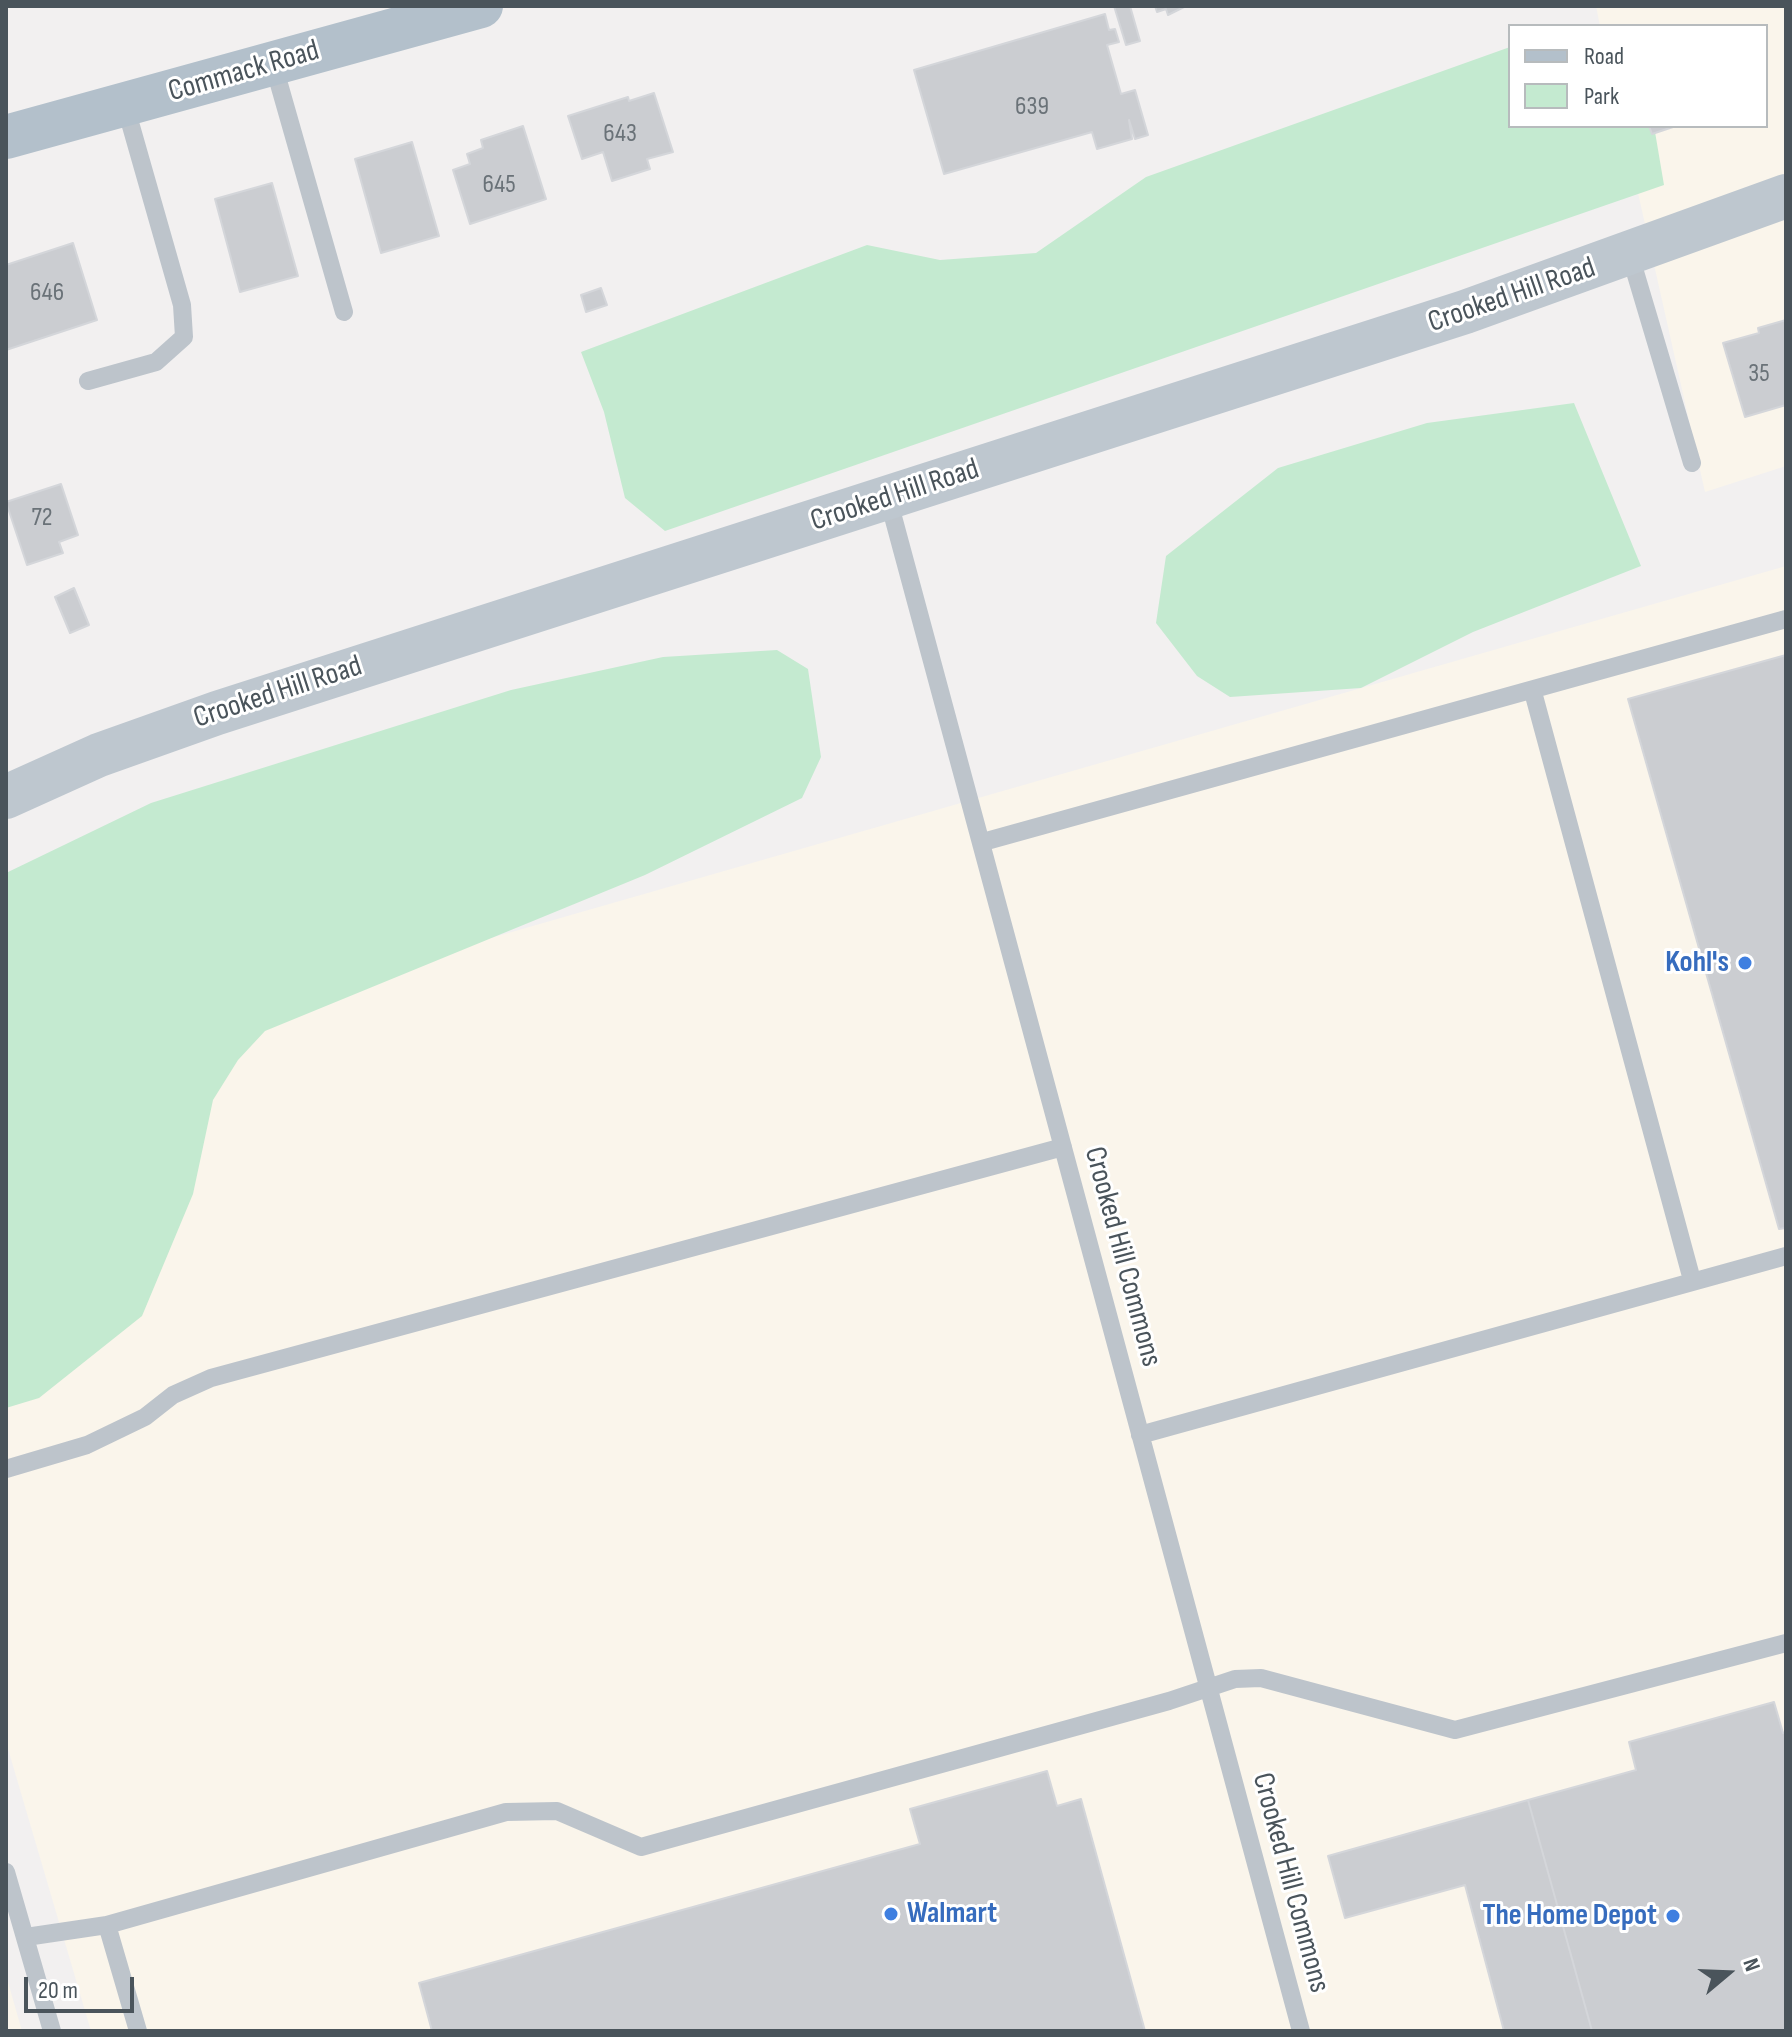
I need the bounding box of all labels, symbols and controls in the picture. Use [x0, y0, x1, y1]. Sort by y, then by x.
legend [1508, 24, 1768, 128]
street label: Commack Road [165, 33, 323, 111]
text: Road [1584, 42, 1624, 71]
text: Park [1584, 82, 1619, 111]
house number: 639 [1015, 91, 1049, 123]
house number: 643 [603, 118, 637, 150]
house number: 645 [482, 169, 516, 201]
street label: Crooked Hill Road [1424, 251, 1600, 341]
house number: 646 [30, 277, 64, 309]
house number: 35 [1748, 358, 1770, 390]
street label: Crooked Hill Road [806, 452, 984, 540]
house number: 72 [31, 502, 53, 534]
street label: Crooked Hill Road [189, 649, 367, 737]
place label: Kohl's [1665, 945, 1729, 981]
marker: Kohl's [1736, 954, 1754, 972]
street label: Crooked Hill Commons [1075, 1143, 1169, 1371]
street label: Crooked Hill Commons [1243, 1769, 1337, 1997]
place label: Walmart [907, 1896, 997, 1932]
place label: The Home Depot [1483, 1898, 1657, 1934]
marker: Walmart [882, 1905, 900, 1923]
marker: The Home Depot [1664, 1907, 1682, 1925]
north arrow [1688, 1933, 1768, 2013]
text: N [1736, 1955, 1766, 1975]
scale bar [28, 1961, 138, 2011]
text: 20 m [38, 1976, 78, 2005]

